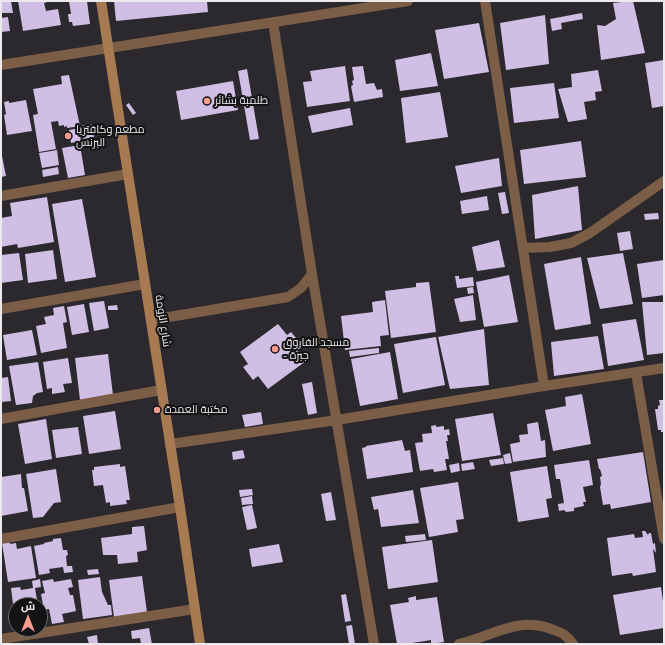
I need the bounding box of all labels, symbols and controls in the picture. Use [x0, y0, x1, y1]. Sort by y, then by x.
place label: طلمبة بشائر [215, 94, 268, 108]
marker: طلمبة بشائر [202, 96, 212, 106]
place label: مطعم وكافتريا البرنس [76, 123, 145, 149]
marker: مطعم وكافتريا البرنس [63, 131, 73, 141]
street label: شارع الزومة [152, 294, 174, 348]
place label: مسجد الفاروق - جبرة [283, 336, 349, 362]
marker: مسجد الفاروق - جبرة [270, 344, 280, 354]
place label: مكتبة العمدة [165, 403, 228, 417]
marker: مكتبة العمدة [152, 405, 162, 415]
north arrow [8, 597, 48, 637]
text: ش [21, 600, 35, 612]

